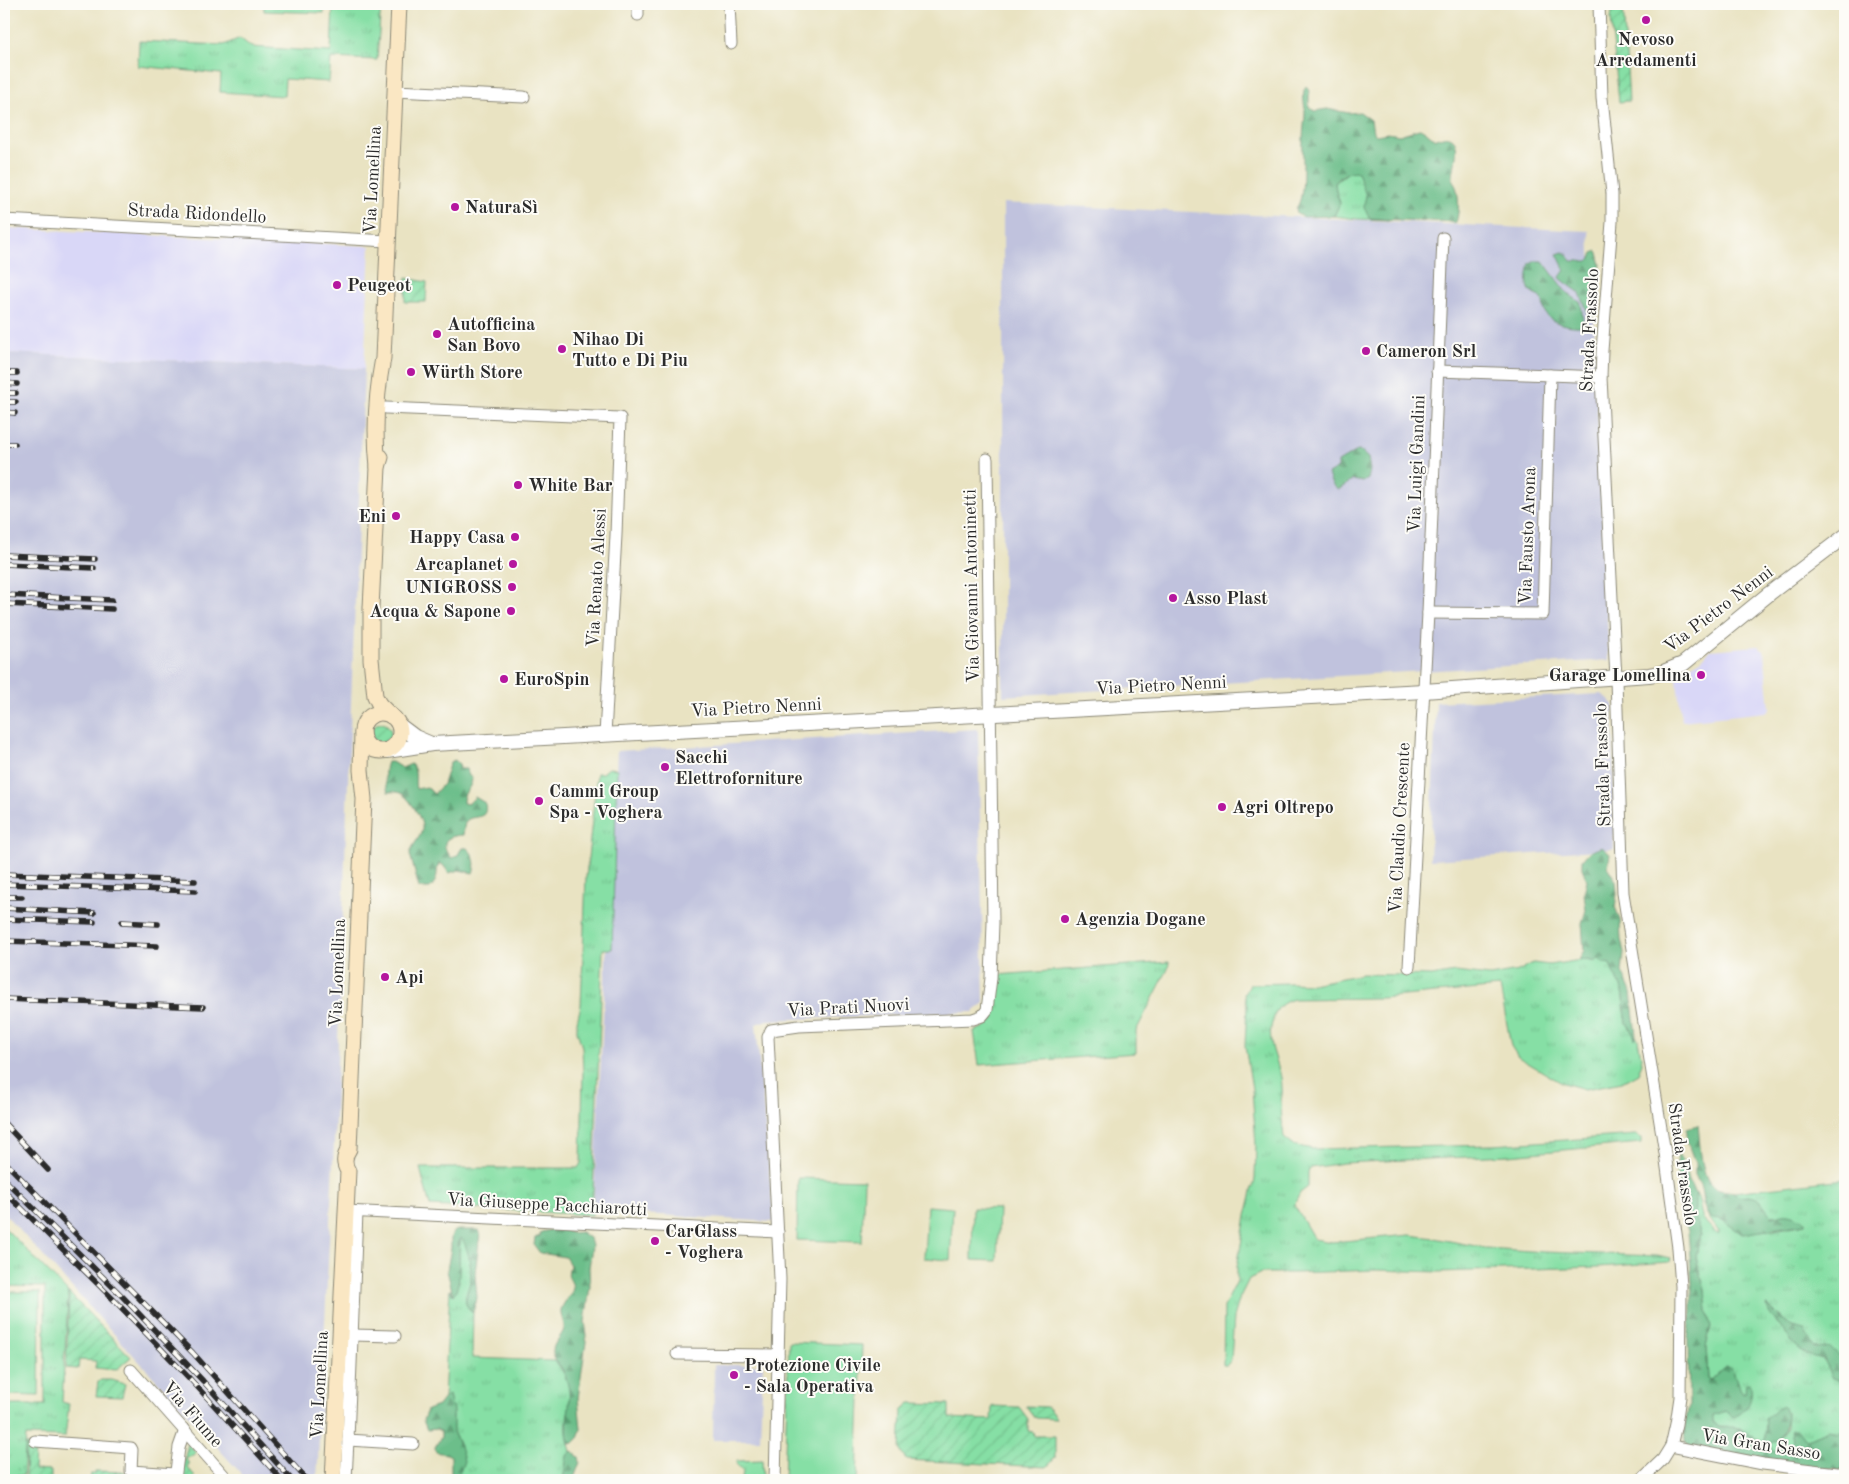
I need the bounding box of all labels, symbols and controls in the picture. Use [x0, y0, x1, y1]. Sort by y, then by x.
marker: Nevoso Arredamenti [1640, 14, 1652, 26]
place label: Nevoso Arredamenti [1595, 31, 1697, 70]
street label: Via Lomellina [361, 125, 385, 235]
place label: NaturaSì [465, 199, 538, 217]
street label: Strada Ridondello [127, 201, 267, 227]
marker: NaturaSì [449, 201, 461, 213]
street label: Strada Frassolo [1578, 268, 1602, 392]
place label: Peugeot [347, 277, 412, 295]
marker: Peugeot [331, 279, 343, 291]
place label: Autofficina San Bovo [447, 316, 535, 355]
marker: Autofficina San Bovo [431, 328, 443, 340]
place label: Nihao Di Tutto e Di Piu [572, 331, 688, 370]
marker: Nihao Di Tutto e Di Piu [556, 343, 568, 355]
place label: Cameron Srl [1376, 343, 1477, 361]
marker: Cameron Srl [1360, 345, 1372, 357]
place label: Würth Store [421, 364, 523, 382]
marker: Würth Store [405, 366, 417, 378]
street label: Via Luigi Gandini [1406, 394, 1428, 534]
street label: Via Fausto Arona [1517, 467, 1539, 605]
place label: White Bar [528, 477, 613, 495]
marker: White Bar [512, 479, 524, 491]
street label: Via Giovanni Antoninetti [961, 489, 983, 683]
place label: Eni [358, 508, 386, 526]
street label: Via Renato Alessi [584, 508, 610, 648]
marker: Eni [390, 510, 402, 522]
place label: Happy Casa [409, 529, 505, 547]
marker: Happy Casa [509, 531, 521, 543]
place label: Arcaplanet [415, 556, 503, 574]
marker: Arcaplanet [507, 558, 519, 570]
street label: Via Pietro Nenni [1661, 563, 1777, 657]
place label: UNIGROSS [405, 579, 502, 597]
marker: UNIGROSS [506, 581, 518, 593]
place label: Asso Plast [1183, 590, 1268, 608]
marker: Asso Plast [1167, 592, 1179, 604]
place label: Acqua & Sapone [369, 603, 501, 621]
marker: Acqua & Sapone [505, 605, 517, 617]
place label: Garage Lomellina [1549, 667, 1691, 685]
marker: Garage Lomellina [1695, 669, 1707, 681]
place label: EuroSpin [514, 671, 590, 689]
marker: EuroSpin [498, 673, 510, 685]
street label: Via Pietro Nenni [1095, 674, 1227, 698]
street label: Via Pietro Nenni [690, 696, 822, 720]
street label: Strada Frassolo [1592, 703, 1614, 827]
street label: Via Claudio Crescente [1387, 742, 1413, 914]
place label: Sacchi Elettroforniture [675, 749, 803, 788]
marker: Sacchi Elettroforniture [659, 761, 671, 773]
place label: Cammi Group Spa - Voghera [549, 783, 663, 822]
marker: Cammi Group Spa - Voghera [533, 795, 545, 807]
place label: Agri Oltrepo [1232, 799, 1334, 817]
marker: Agri Oltrepo [1216, 801, 1228, 813]
place label: Agenzia Dogane [1075, 911, 1206, 929]
marker: Agenzia Dogane [1059, 913, 1071, 925]
street label: Via Lomellina [327, 918, 349, 1028]
place label: Api [395, 969, 424, 987]
marker: Api [379, 971, 391, 983]
street label: Via Prati Nuovi [786, 996, 910, 1020]
street label: Strada Frassolo [1664, 1102, 1700, 1227]
street label: Via Giuseppe Pacchiarotti [446, 1191, 648, 1219]
place label: CarGlass - Voghera [665, 1223, 743, 1262]
marker: CarGlass - Voghera [649, 1235, 661, 1247]
street label: Via Lomellina [308, 1330, 332, 1440]
place label: Protezione Civile - Sala Operativa [744, 1357, 881, 1396]
marker: Protezione Civile - Sala Operativa [728, 1369, 740, 1381]
street label: Via Fiume [159, 1378, 226, 1451]
street label: Via Gran Sasso [1700, 1427, 1822, 1463]

